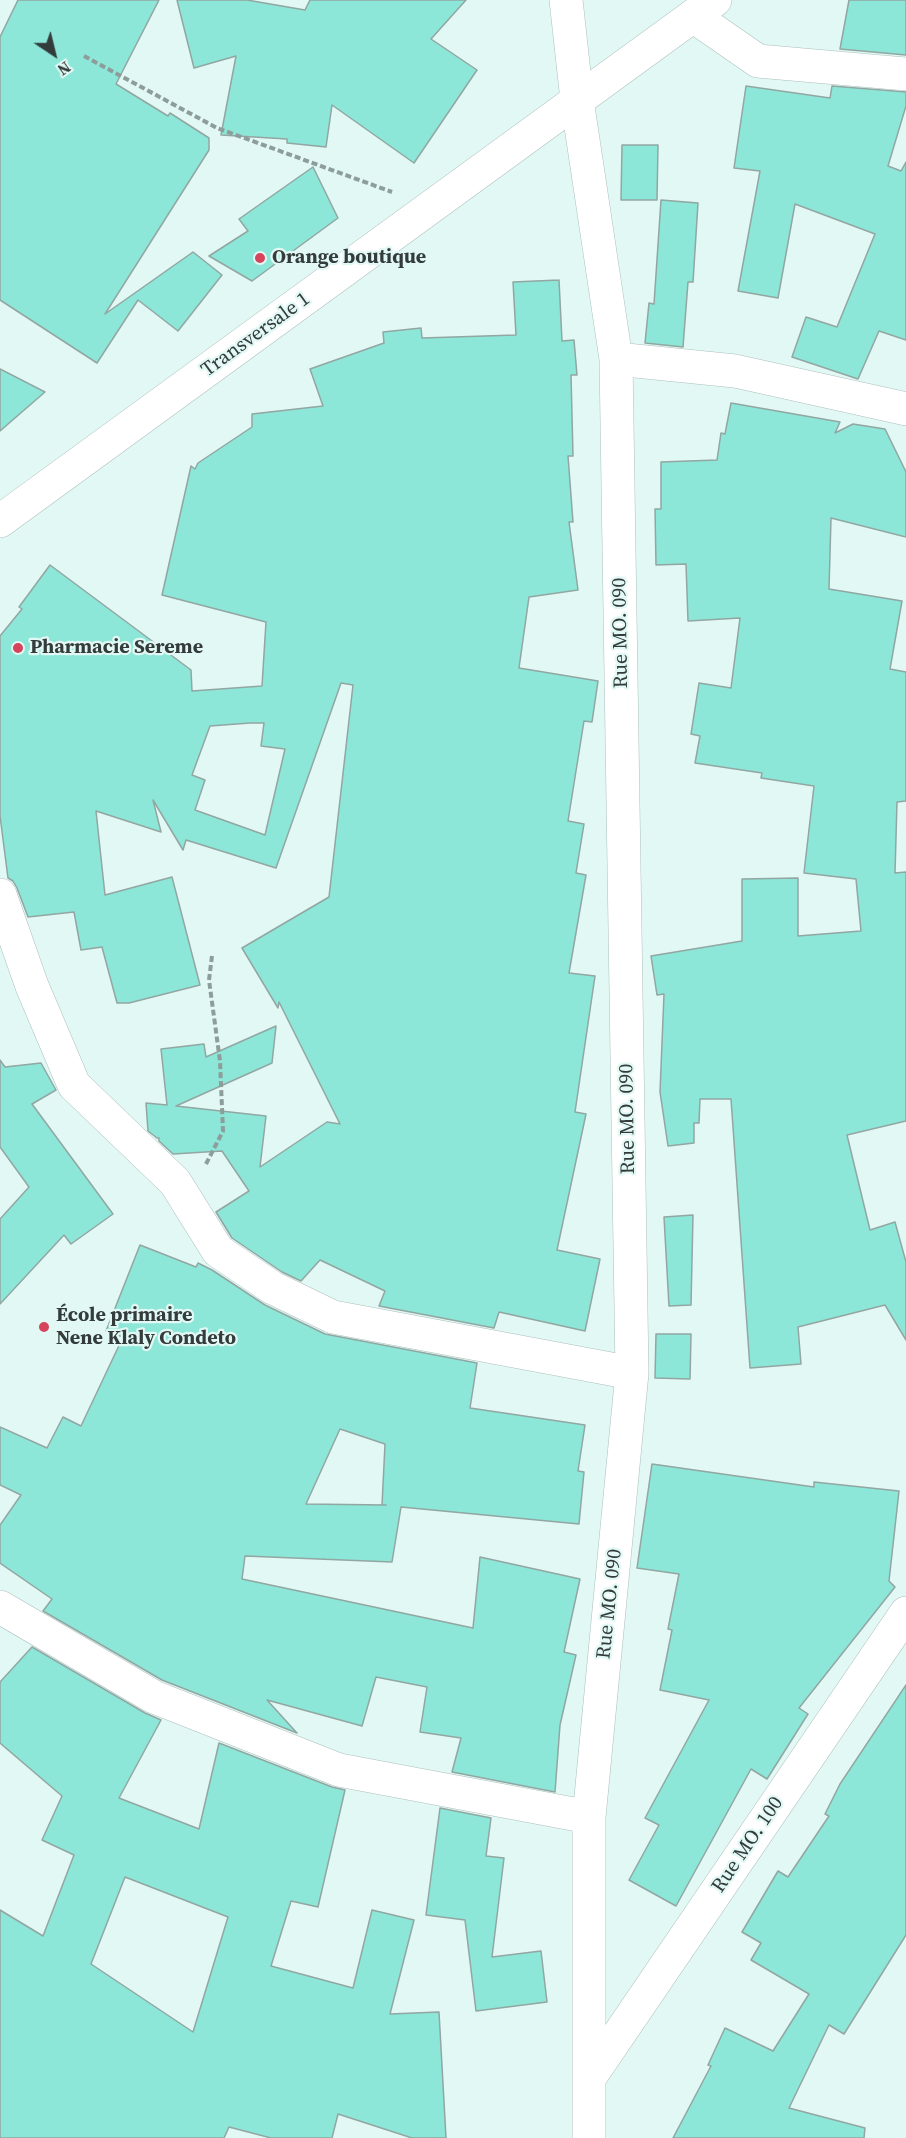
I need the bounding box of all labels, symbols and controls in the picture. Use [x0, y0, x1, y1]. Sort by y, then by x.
north arrow [24, 24, 84, 84]
text: N [53, 56, 75, 81]
place label: Orange boutique [272, 246, 426, 270]
marker: Orange boutique [253, 251, 267, 265]
street label: Transversale 1 [197, 288, 315, 382]
street label: Rue MO. 090 [608, 577, 634, 689]
place label: Pharmacie Sereme [30, 636, 203, 660]
marker: Pharmacie Sereme [11, 641, 25, 655]
street label: Rue MO. 090 [615, 1063, 641, 1175]
place label: École primaire Nene Klaly Condeto [56, 1304, 236, 1351]
marker: École primaire Nene Klaly Condeto [37, 1320, 51, 1334]
street label: Rue MO. 090 [592, 1548, 628, 1660]
street label: Rue MO. 100 [707, 1792, 789, 1898]

